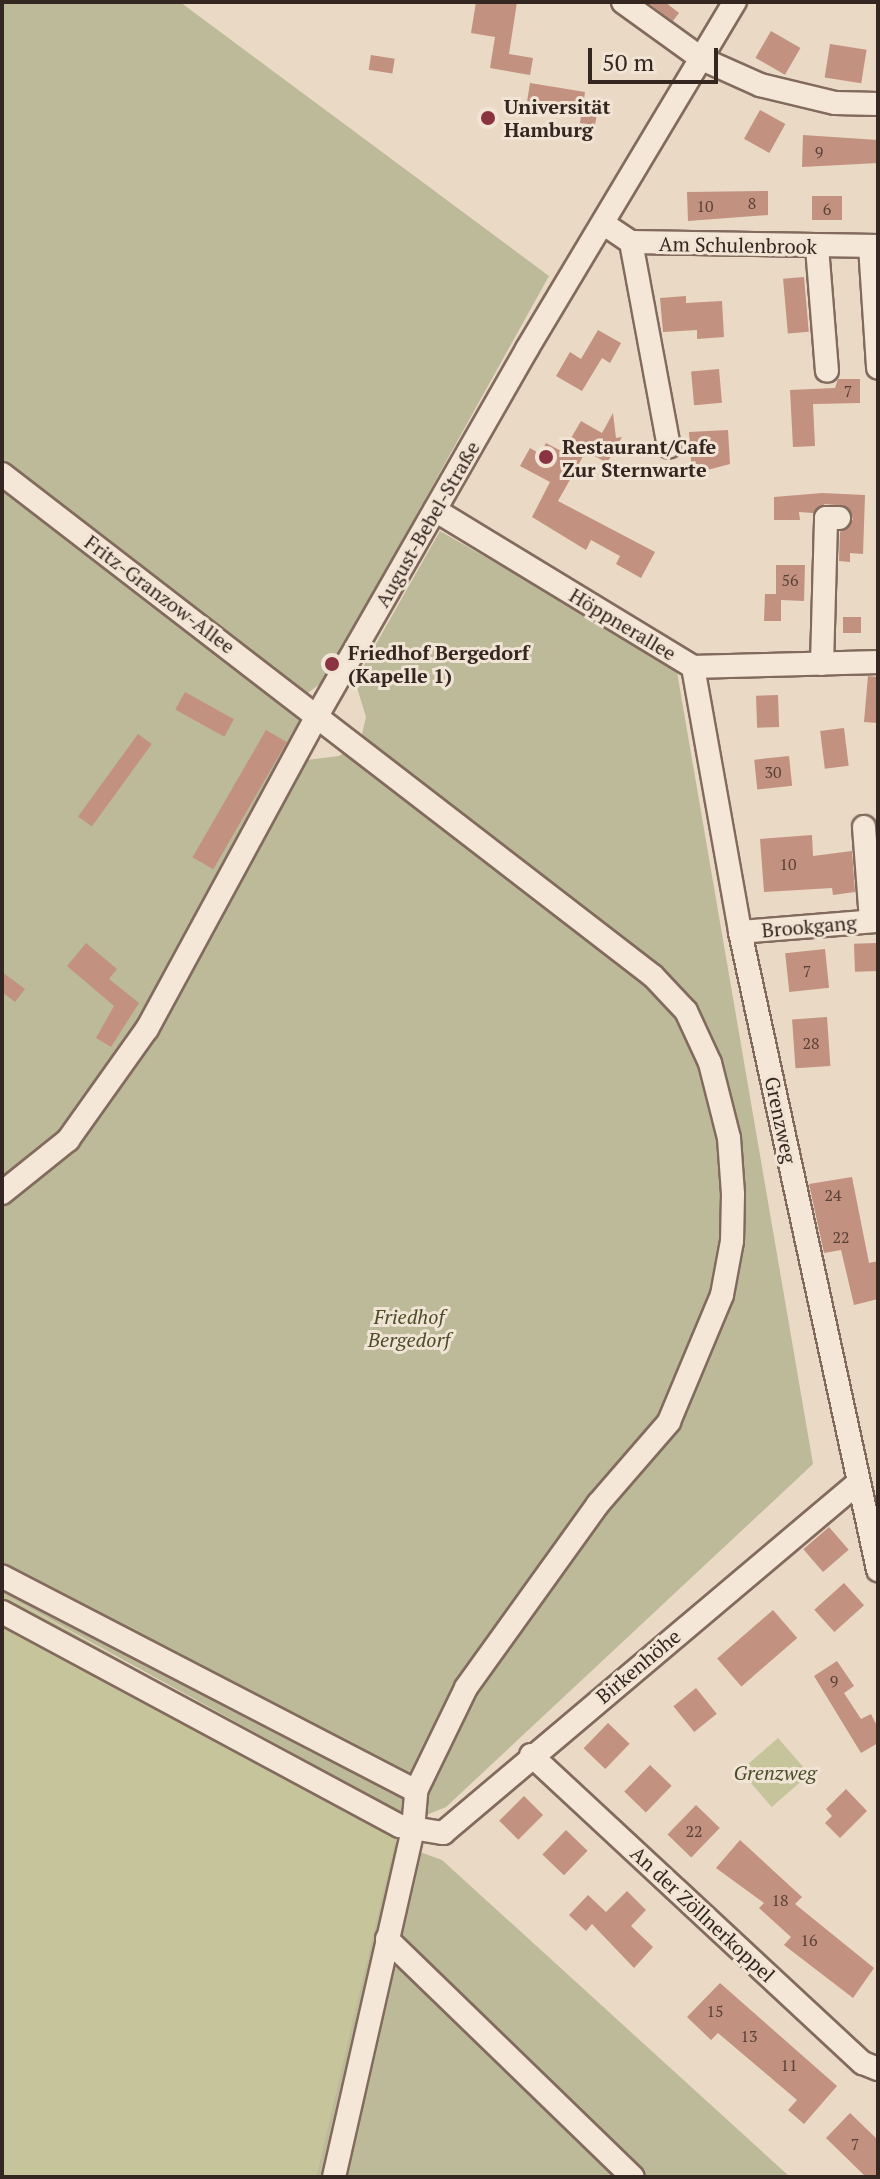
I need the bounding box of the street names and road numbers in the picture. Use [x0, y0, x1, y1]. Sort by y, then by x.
street label: Am Schulenbrook [659, 232, 817, 258]
street label: August-Bebel-Straße [370, 437, 484, 611]
street label: Fritz-Granzow-Allee [80, 530, 240, 658]
street label: Höppnerallee [565, 583, 681, 665]
street label: Brookgang [761, 910, 857, 942]
street label: Grenzweg [760, 1075, 802, 1165]
street label: Birkenhöhe [591, 1624, 685, 1708]
street label: An der Zöllnerkoppel [626, 1841, 780, 1987]

